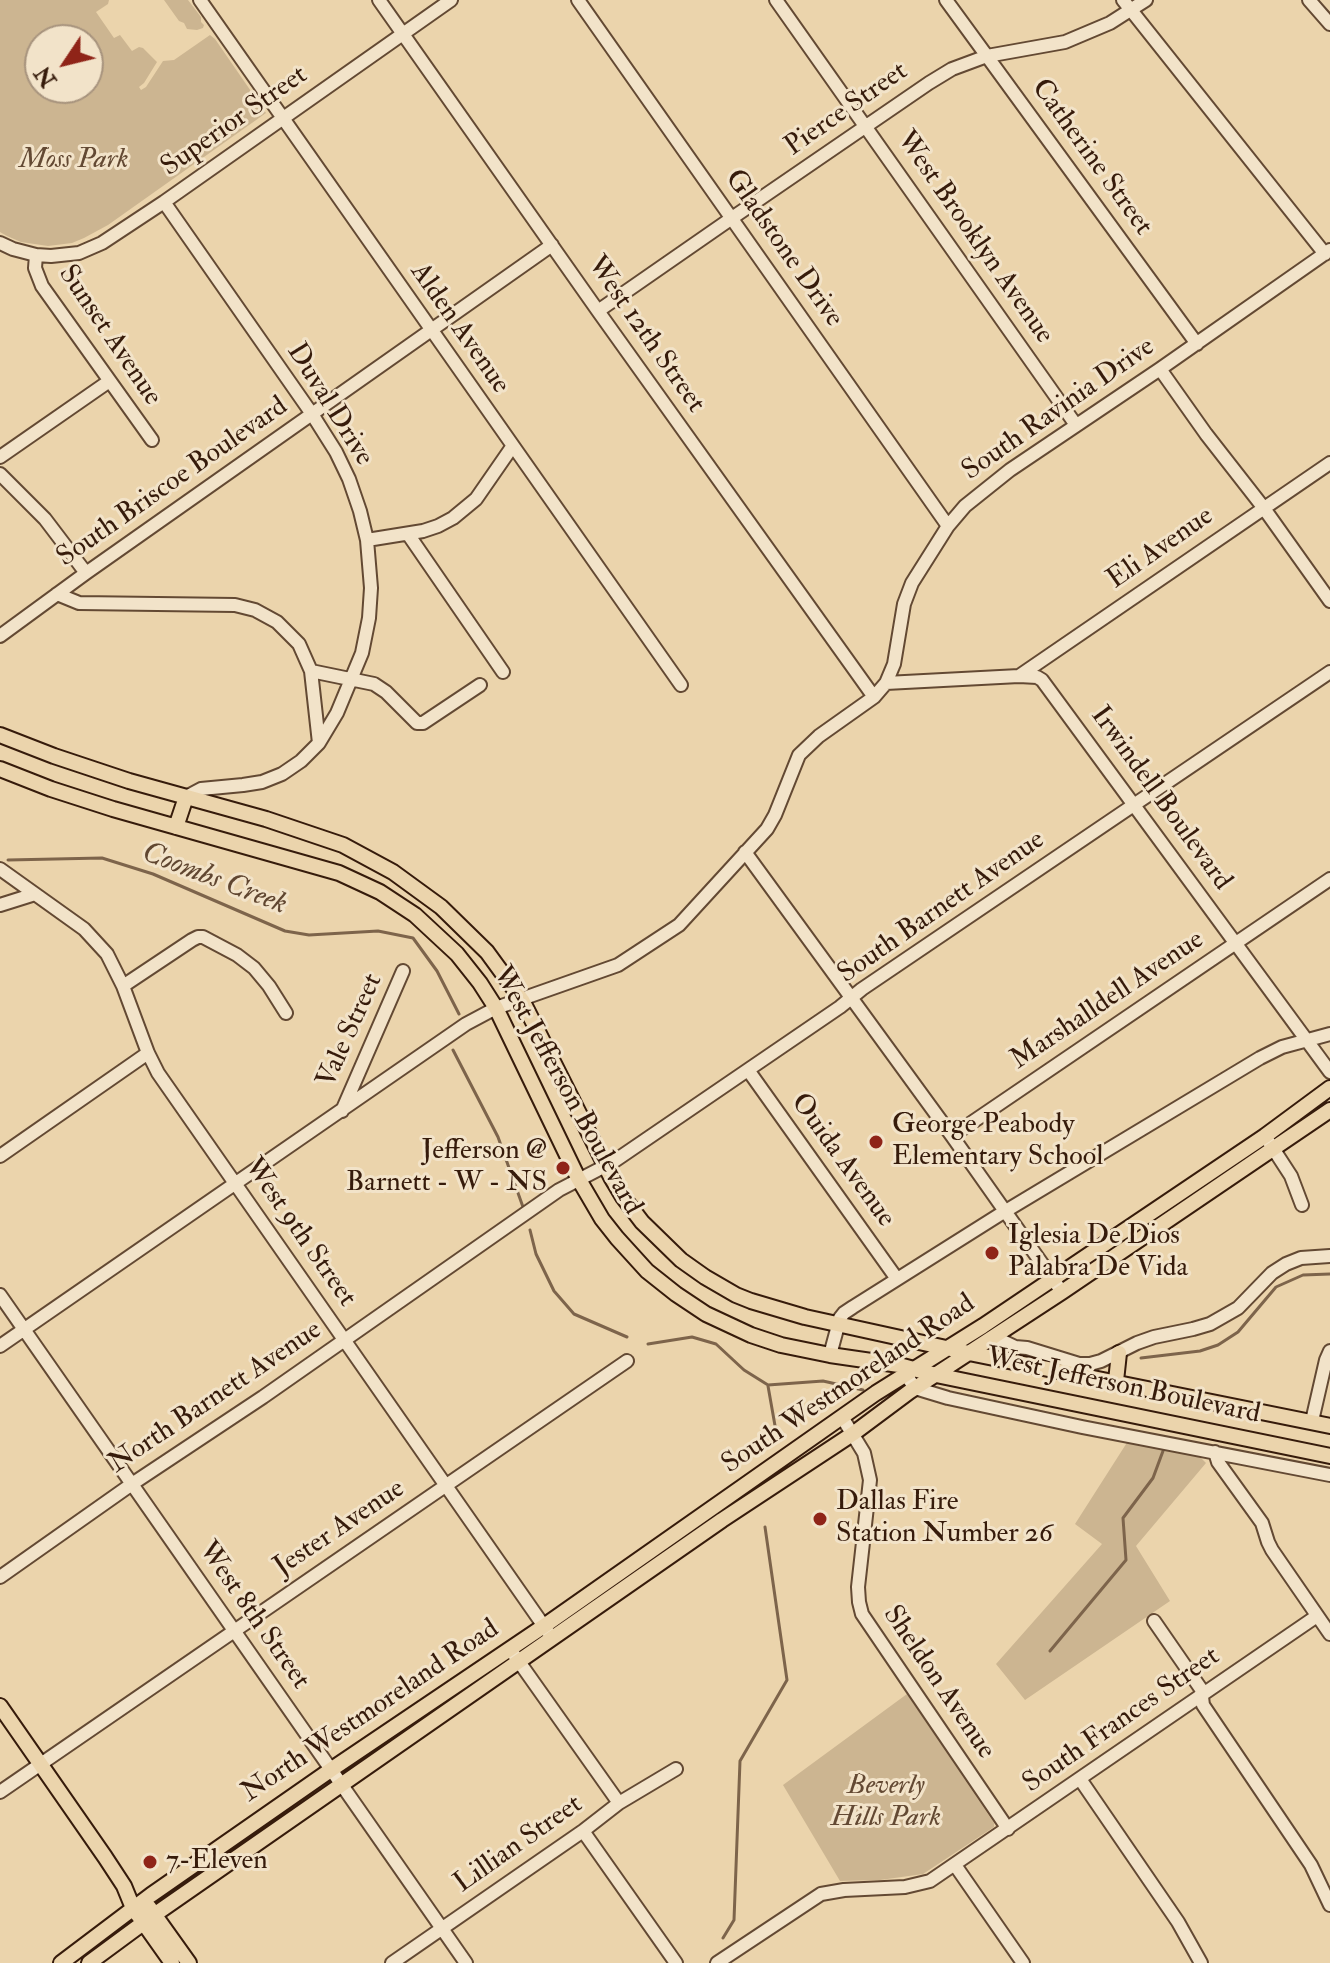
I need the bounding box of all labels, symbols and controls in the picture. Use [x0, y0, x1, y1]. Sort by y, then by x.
north arrow [24, 24, 104, 104]
street label: Pierce Street [779, 56, 915, 164]
street label: Superior Street [155, 59, 315, 185]
text: N [29, 61, 63, 93]
street label: Catherine Street [1023, 73, 1159, 243]
street label: West Brooklyn Avenue [888, 125, 1060, 351]
park label: Moss Park [19, 144, 129, 178]
street label: Gladstone Drive [716, 164, 850, 334]
street label: West 12th Street [579, 250, 711, 420]
street label: Alden Avenue [402, 257, 516, 401]
street label: Sunset Avenue [50, 260, 168, 412]
street label: South Ravinia Drive [956, 331, 1162, 489]
street label: Duval Drive [278, 338, 380, 472]
street label: South Briscoe Boulevard [51, 391, 295, 575]
street label: Eli Avenue [1101, 500, 1221, 598]
street label: Irwindell Boulevard [1082, 700, 1238, 898]
street label: South Barnett Avenue [832, 824, 1052, 992]
water label: Coombs Creek [136, 836, 292, 924]
street label: Marshalldell Avenue [1005, 924, 1211, 1078]
street label: West Jefferson Boulevard [484, 961, 648, 1221]
street label: Vale Street [311, 969, 391, 1093]
street label: Ouida Avenue [782, 1088, 902, 1234]
place label: George Peabody Elementary School [892, 1109, 1103, 1175]
marker: George Peabody Elementary School [867, 1133, 885, 1151]
place label: Jefferson @ Barnett - W - NS [346, 1135, 547, 1201]
street label: West 9th Street [235, 1152, 363, 1314]
marker: Jefferson @ Barnett - W - NS [554, 1159, 572, 1177]
place label: Iglesia De Dios Palabra De Vida [1008, 1220, 1188, 1286]
marker: Iglesia De Dios Palabra De Vida [983, 1244, 1001, 1262]
street label: South Westmoreland Road [716, 1288, 982, 1482]
street label: North Barnett Avenue [103, 1314, 329, 1482]
street label: West Jefferson Boulevard [983, 1342, 1263, 1432]
street label: Jester Avenue [268, 1473, 412, 1585]
place label: Dallas Fire Station Number 26 [836, 1486, 1053, 1552]
marker: Dallas Fire Station Number 26 [811, 1510, 829, 1528]
street label: West 8th Street [190, 1536, 316, 1696]
street label: Sheldon Avenue [874, 1600, 1002, 1766]
street label: North Westmoreland Road [236, 1613, 506, 1811]
street label: South Frances Street [1017, 1641, 1227, 1801]
park label: Beverly Hills Park [831, 1770, 941, 1836]
street label: Lillian Street [448, 1789, 590, 1901]
place label: 7-Eleven [166, 1845, 268, 1879]
marker: 7-Eleven [141, 1853, 159, 1871]

